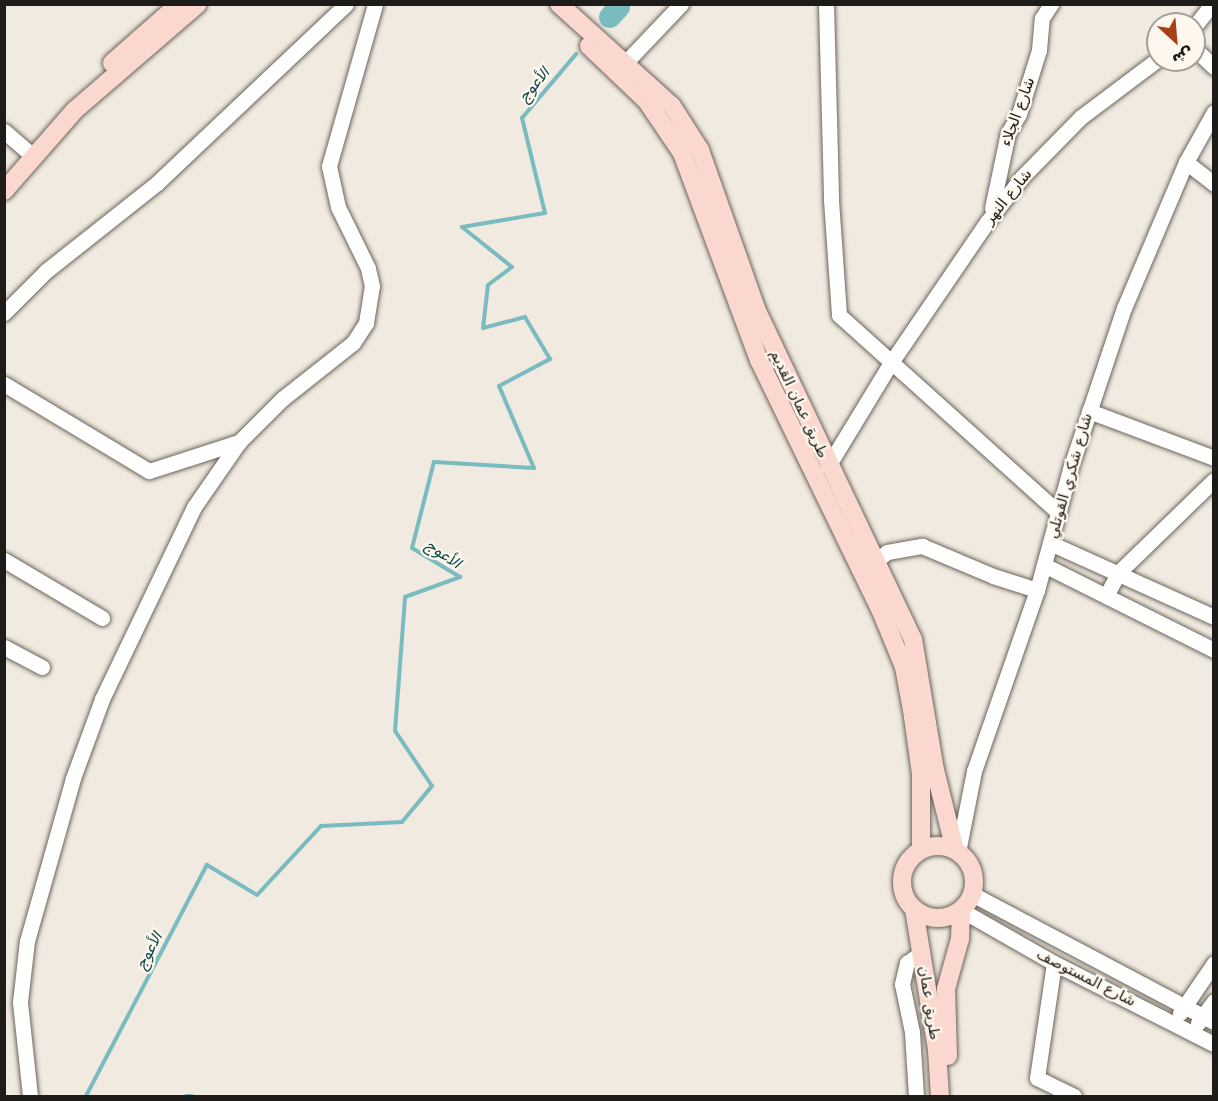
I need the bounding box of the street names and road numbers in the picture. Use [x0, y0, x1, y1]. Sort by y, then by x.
street label: شارع الجلاء [997, 75, 1039, 149]
street label: شارع النهر [980, 165, 1036, 229]
street label: طريق عمان القديم [766, 347, 832, 461]
street label: شارع شكري القوتلي [1044, 411, 1096, 541]
street label: شارع المستوصف [1033, 945, 1139, 1011]
street label: طريق عمان [914, 965, 944, 1041]

